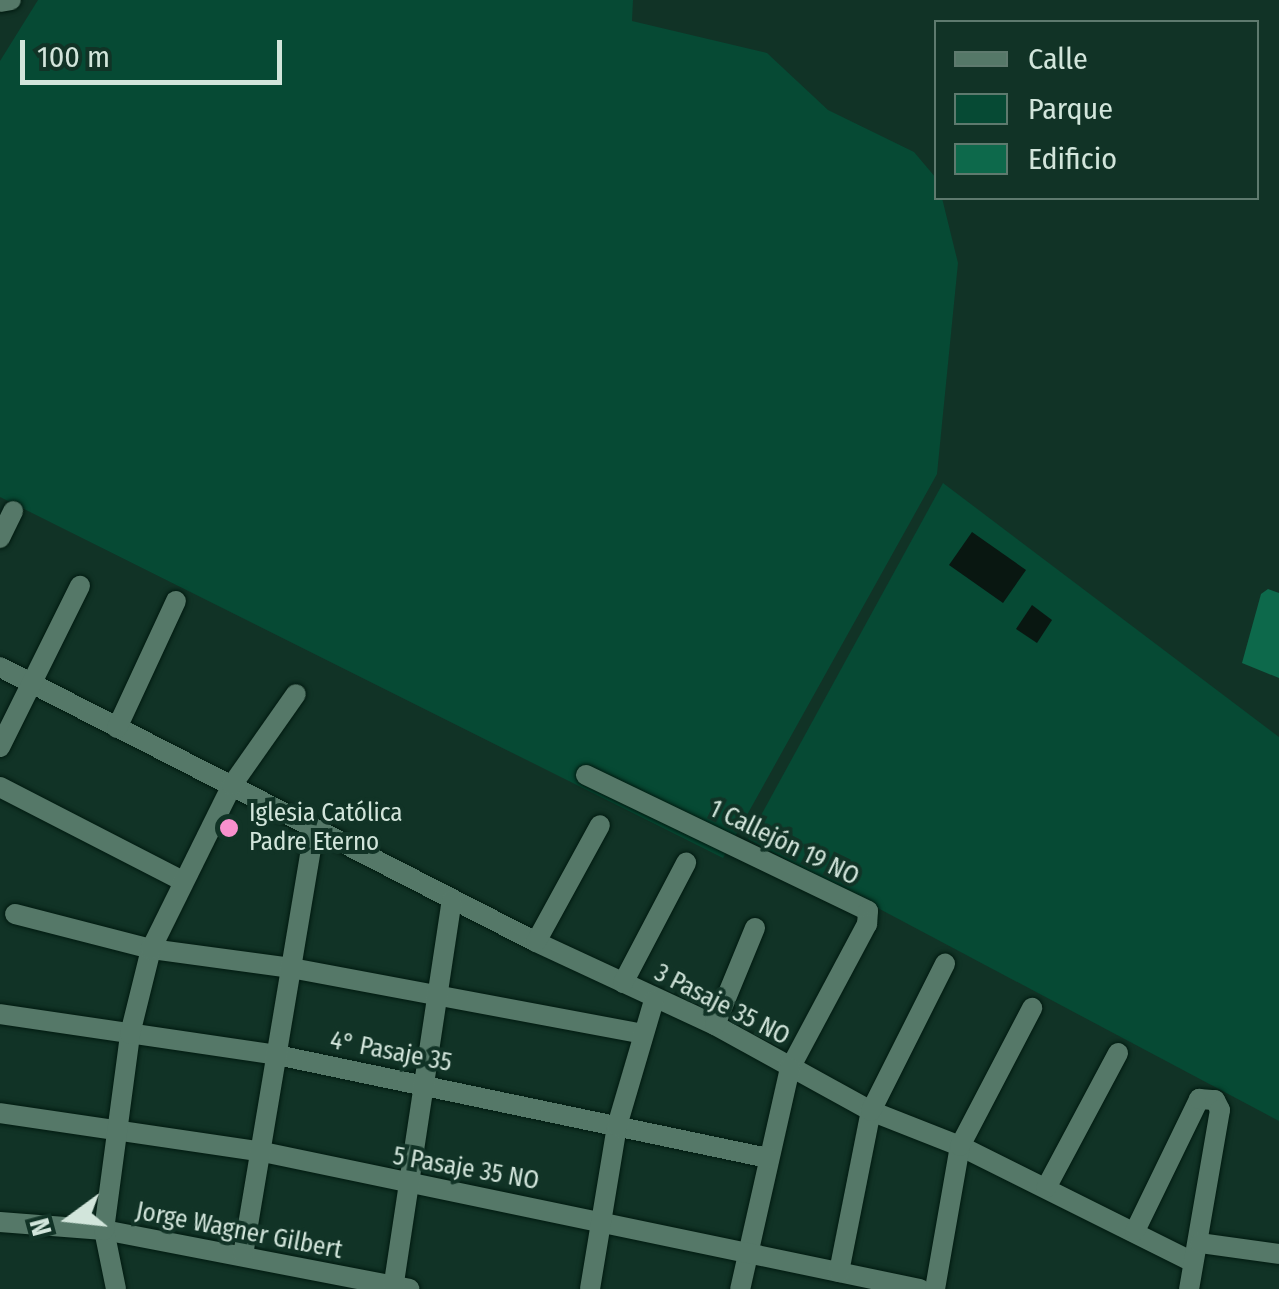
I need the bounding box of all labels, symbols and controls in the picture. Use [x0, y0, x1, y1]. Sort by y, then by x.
scale bar [25, 20, 288, 82]
legend [934, 20, 1259, 200]
text: 100 m [37, 39, 110, 75]
text: Calle [1028, 41, 1088, 77]
text: Parque [1028, 91, 1113, 127]
text: Edificio [1028, 141, 1117, 177]
street label: 1 Callejón 19 NO [704, 794, 864, 892]
place label: Iglesia Católica Padre Eterno [249, 799, 402, 858]
marker: Iglesia Católica Padre Eterno [218, 817, 240, 839]
street label: 3 Pasaje 35 NO [649, 958, 795, 1052]
street label: 4° Pasaje 35 [328, 1026, 454, 1078]
street label: 5 Pasaje 35 NO [391, 1141, 541, 1197]
north arrow [20, 1169, 120, 1269]
street label: Jorge Wagner Gilbert [133, 1196, 345, 1266]
text: N [22, 1215, 59, 1239]

